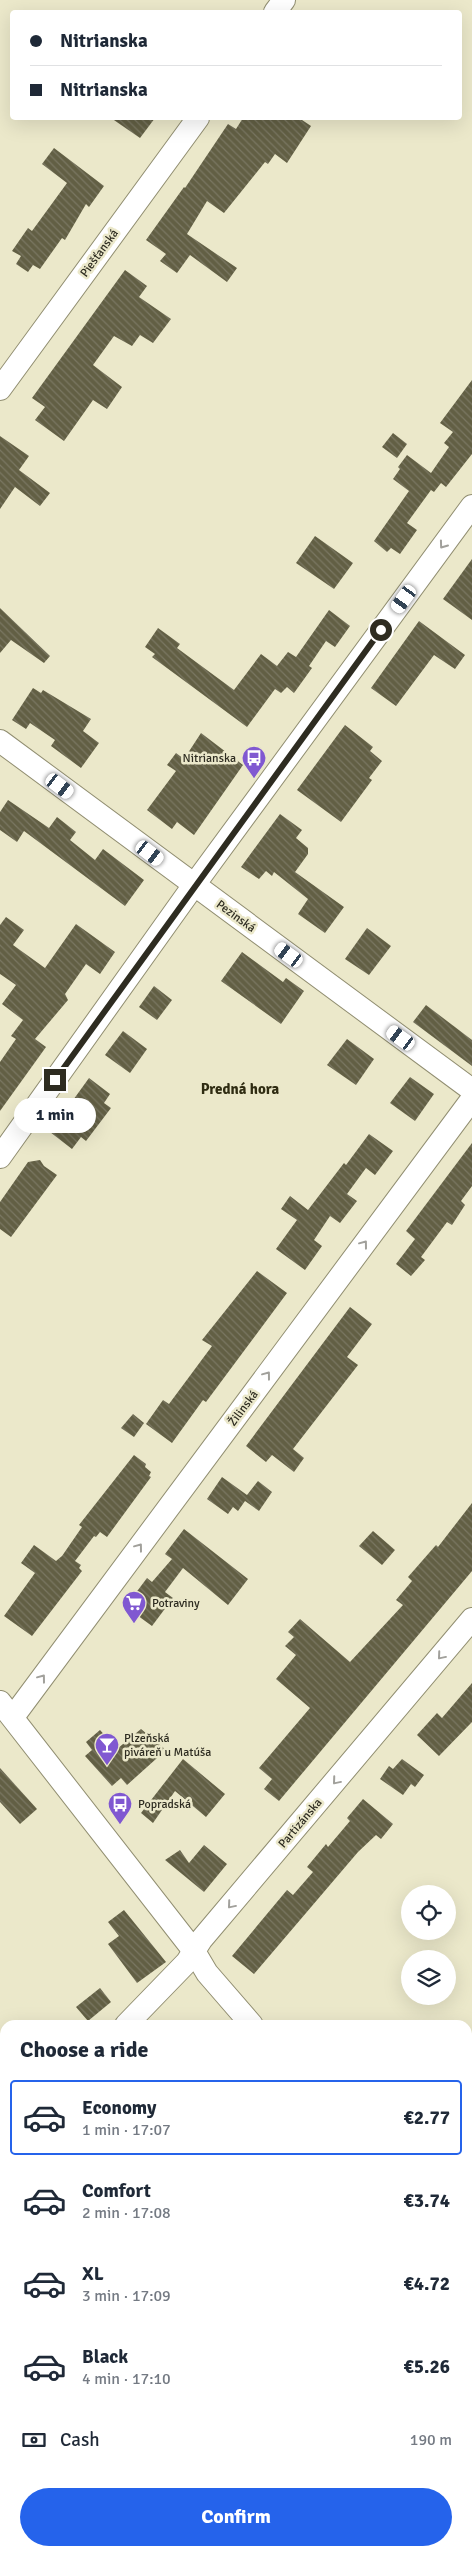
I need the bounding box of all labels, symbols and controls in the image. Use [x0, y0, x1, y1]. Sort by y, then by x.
text: Nitrianska [60, 29, 148, 53]
text: Nitrianska [60, 78, 148, 102]
street label: Piešťanská [77, 226, 122, 280]
one-way arrow [440, 539, 449, 549]
car [389, 582, 418, 616]
route start [370, 619, 392, 641]
bus stop icon: Nitrianska [241, 745, 267, 779]
place label: Nitrianska [183, 751, 236, 766]
car [43, 771, 76, 801]
car [133, 838, 166, 868]
street label: Pezinská [213, 897, 258, 936]
car [272, 940, 305, 970]
car [384, 1023, 417, 1053]
route end [44, 1069, 66, 1091]
district label: Predná hora [201, 1080, 280, 1098]
callout: 1 min [14, 1098, 96, 1132]
text: 1 min [36, 1105, 74, 1125]
one-way arrow [358, 1240, 367, 1250]
one-way arrow [261, 1371, 270, 1381]
street label: Žilinská [225, 1388, 262, 1429]
one-way arrow [133, 1543, 142, 1553]
supermarket icon: Potraviny [121, 1590, 147, 1624]
place label: Potraviny [152, 1596, 200, 1611]
one-way arrow [437, 1651, 446, 1660]
one-way arrow [36, 1674, 45, 1684]
place label: Plzeňská piváreň u Matúša [124, 1731, 211, 1760]
bar icon: Plzeňská piváreň u Matúša [94, 1732, 120, 1766]
one-way arrow [332, 1775, 341, 1784]
bus stop icon: Popradská [107, 1791, 133, 1825]
street label: Partizánska [275, 1795, 325, 1851]
place label: Popradská [138, 1797, 191, 1812]
map controls [401, 1885, 456, 2005]
button: locate [401, 1885, 456, 1940]
one-way arrow [228, 1899, 237, 1908]
button: layers [401, 1950, 456, 2005]
text: Choose a ride [20, 2036, 148, 2063]
icon: car [22, 2095, 67, 2140]
text: Economy [82, 2096, 156, 2120]
text: €2.77 [404, 2106, 450, 2130]
text: 1 min · 17:07 [82, 2120, 171, 2140]
icon: car [22, 2178, 67, 2223]
text: Comfort [82, 2179, 151, 2203]
text: €3.74 [404, 2189, 450, 2213]
text: 2 min · 17:08 [82, 2203, 171, 2223]
icon: car [22, 2261, 67, 2306]
text: XL [82, 2262, 104, 2286]
text: €4.72 [404, 2272, 450, 2296]
text: 3 min · 17:09 [82, 2286, 171, 2306]
icon: car [22, 2344, 67, 2389]
text: Black [82, 2345, 128, 2369]
text: €5.26 [404, 2355, 450, 2379]
text: 4 min · 17:10 [82, 2369, 171, 2389]
icon: cash [20, 2426, 48, 2454]
text: Cash [60, 2428, 100, 2452]
text: 190 m [410, 2430, 452, 2450]
button: Confirm [20, 2488, 452, 2546]

